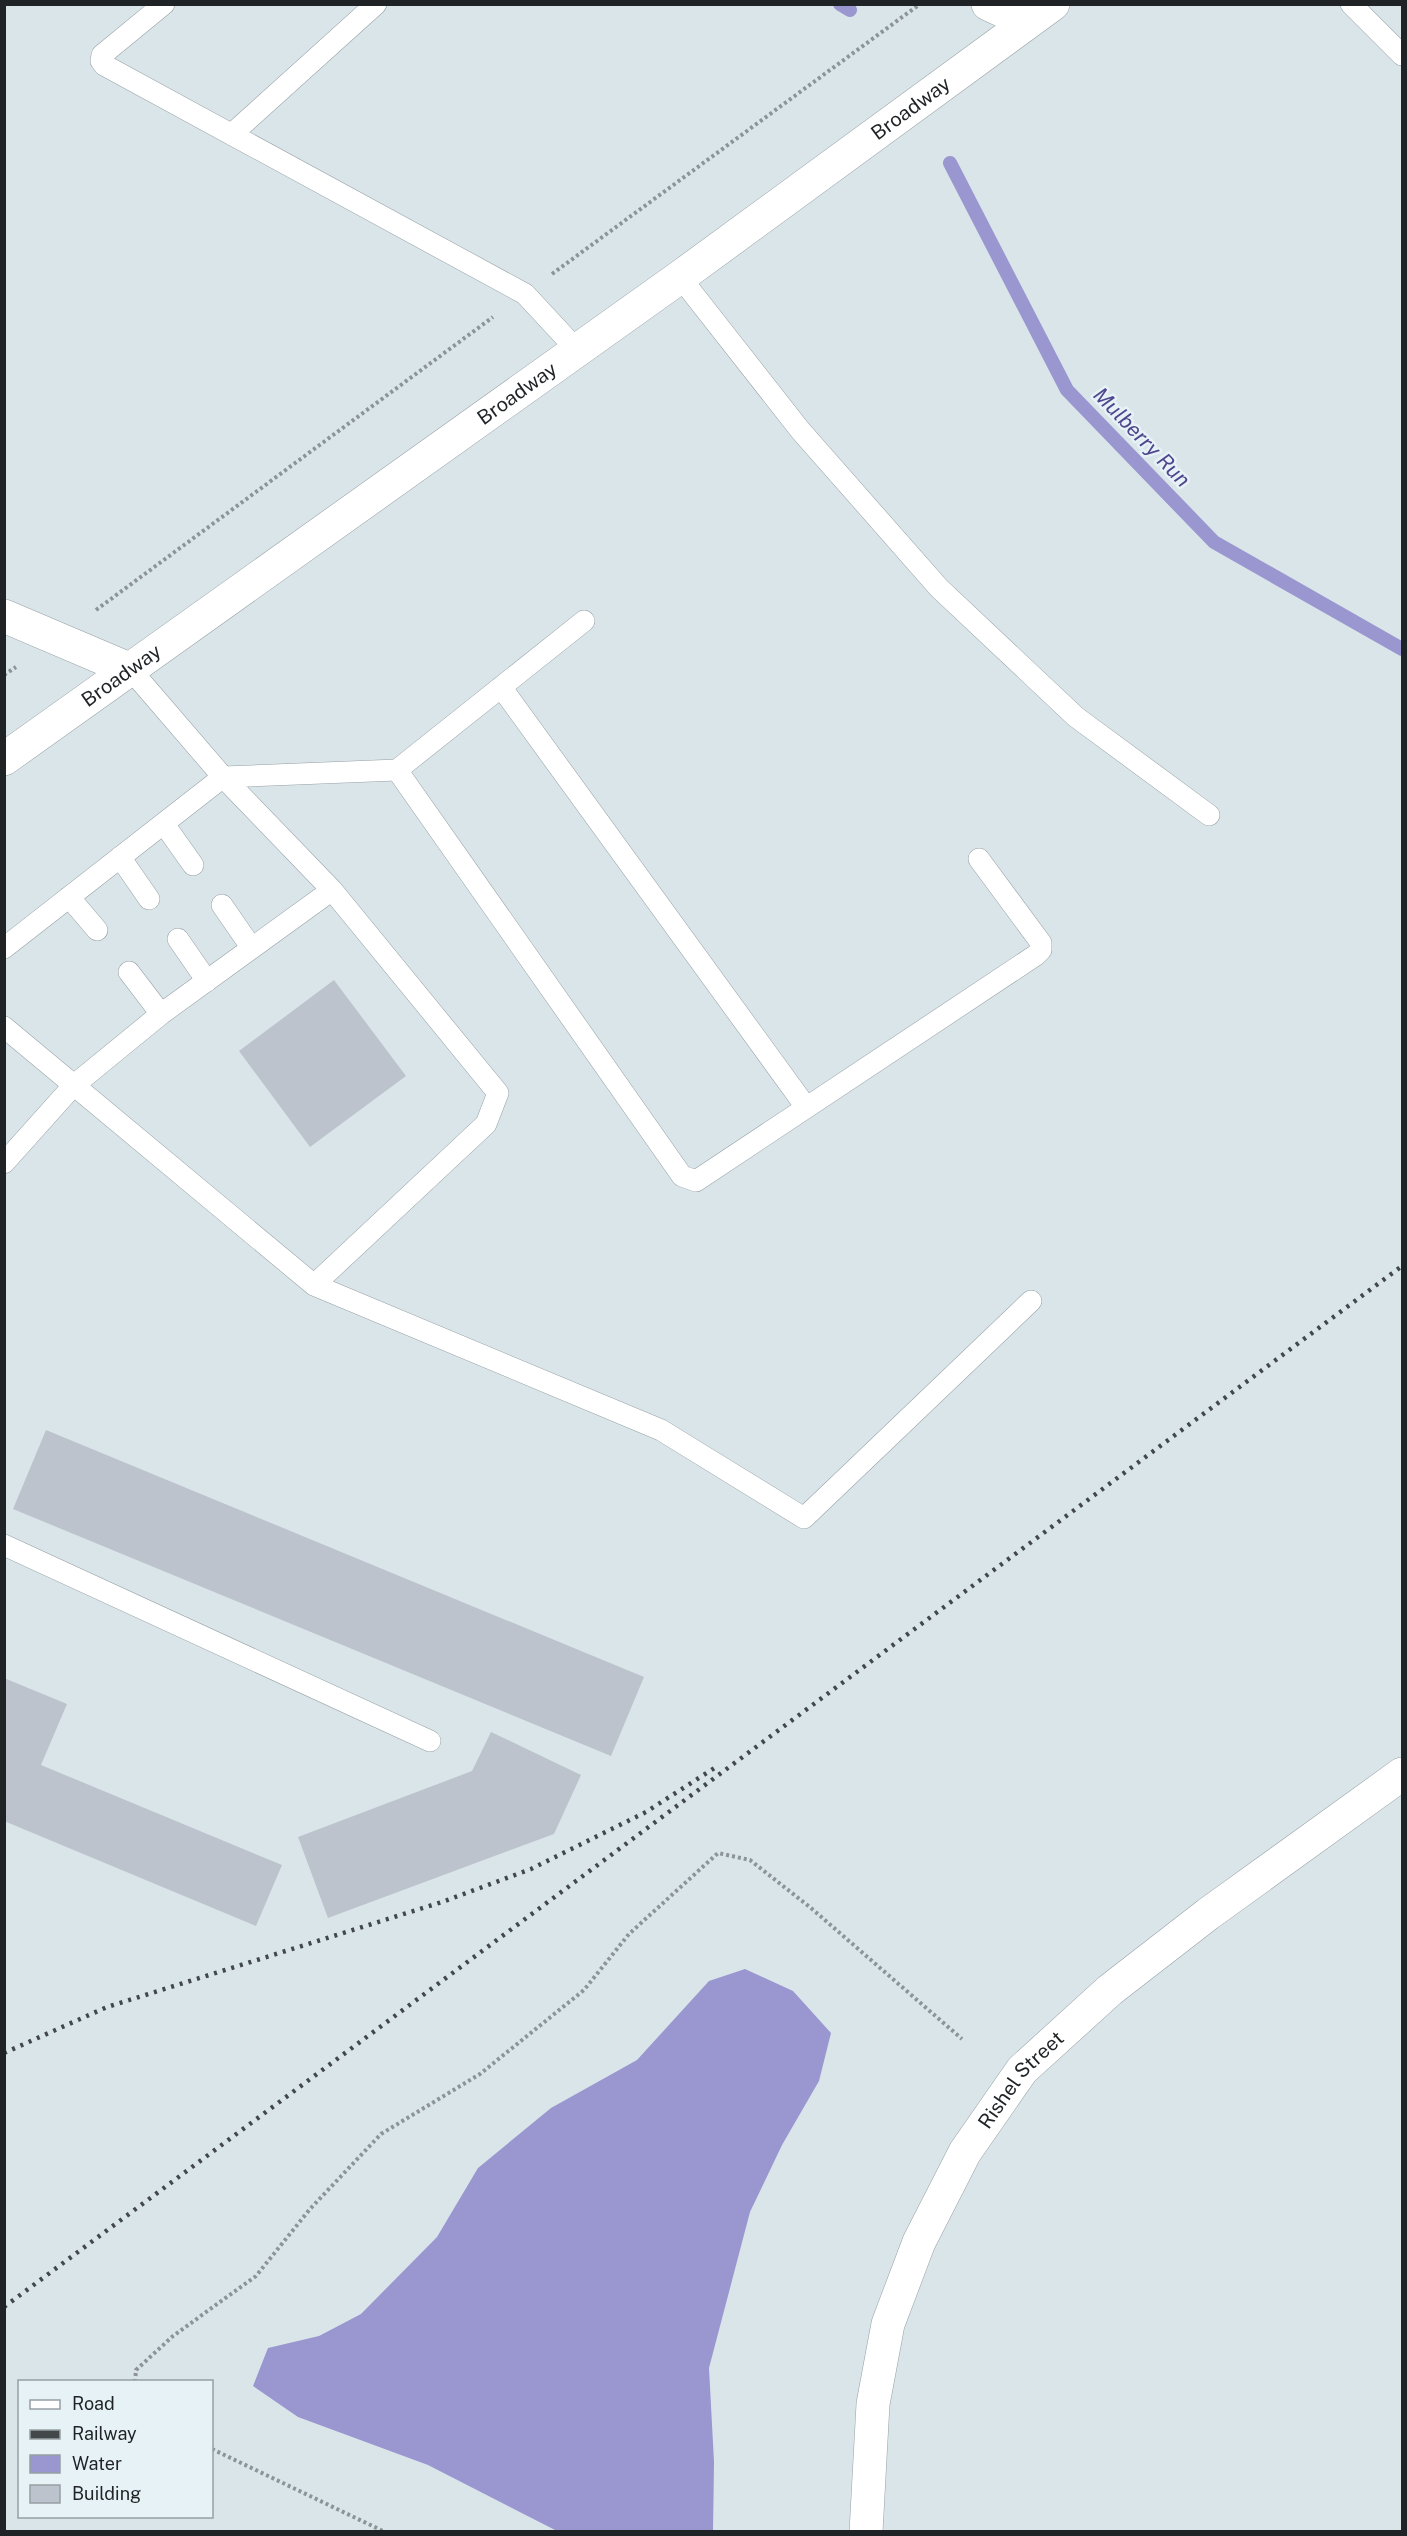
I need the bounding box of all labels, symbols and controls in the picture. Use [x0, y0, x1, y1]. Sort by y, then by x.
street label: Broadway [866, 71, 955, 145]
street label: Broadway [473, 357, 562, 430]
water label: Mulberry Run [1088, 382, 1196, 492]
street label: Broadway [77, 639, 166, 712]
street label: Rishel Street [973, 2026, 1069, 2133]
legend [18, 2380, 213, 2518]
text: Road [72, 2393, 115, 2414]
text: Railway [72, 2423, 137, 2444]
text: Water [72, 2453, 122, 2474]
text: Building [72, 2483, 141, 2504]

